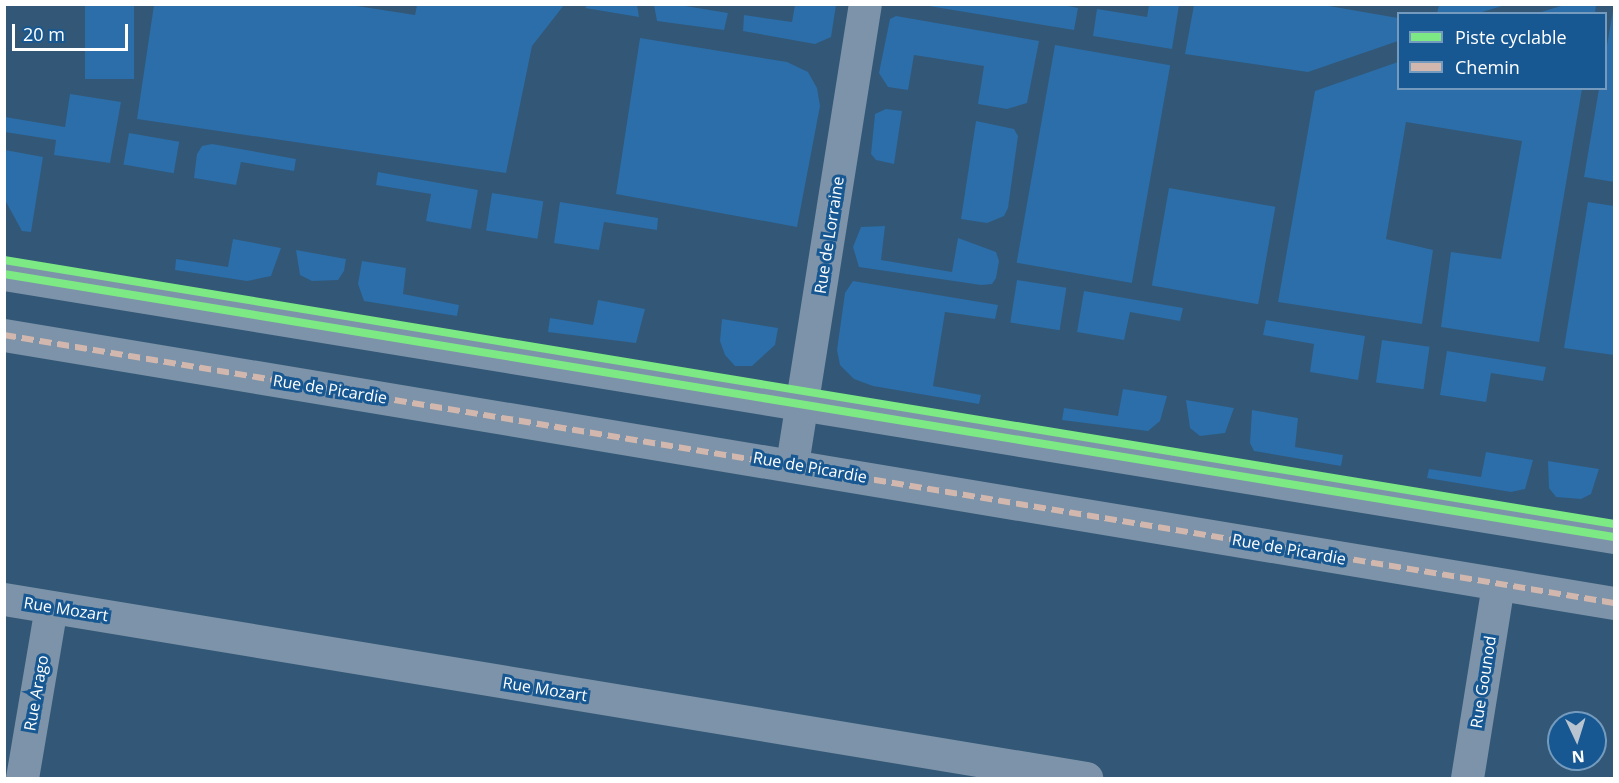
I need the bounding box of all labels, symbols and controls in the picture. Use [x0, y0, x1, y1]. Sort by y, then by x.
scale bar [15, 12, 130, 50]
legend [1397, 12, 1607, 90]
text: 20 m [23, 22, 65, 46]
text: Piste cyclable [1455, 25, 1567, 49]
text: Chemin [1455, 55, 1520, 79]
street label: Rue de Lorraine [810, 175, 848, 295]
street label: Rue de Picardie [272, 370, 388, 408]
street label: Rue de Picardie [752, 448, 868, 486]
street label: Rue de Picardie [1231, 530, 1347, 568]
street label: Rue Mozart [22, 593, 110, 625]
street label: Rue Gounod [1466, 635, 1500, 729]
street label: Rue Arago [20, 654, 52, 732]
street label: Rue Mozart [501, 673, 589, 705]
north arrow [1547, 711, 1607, 771]
text: N [1571, 746, 1585, 768]

